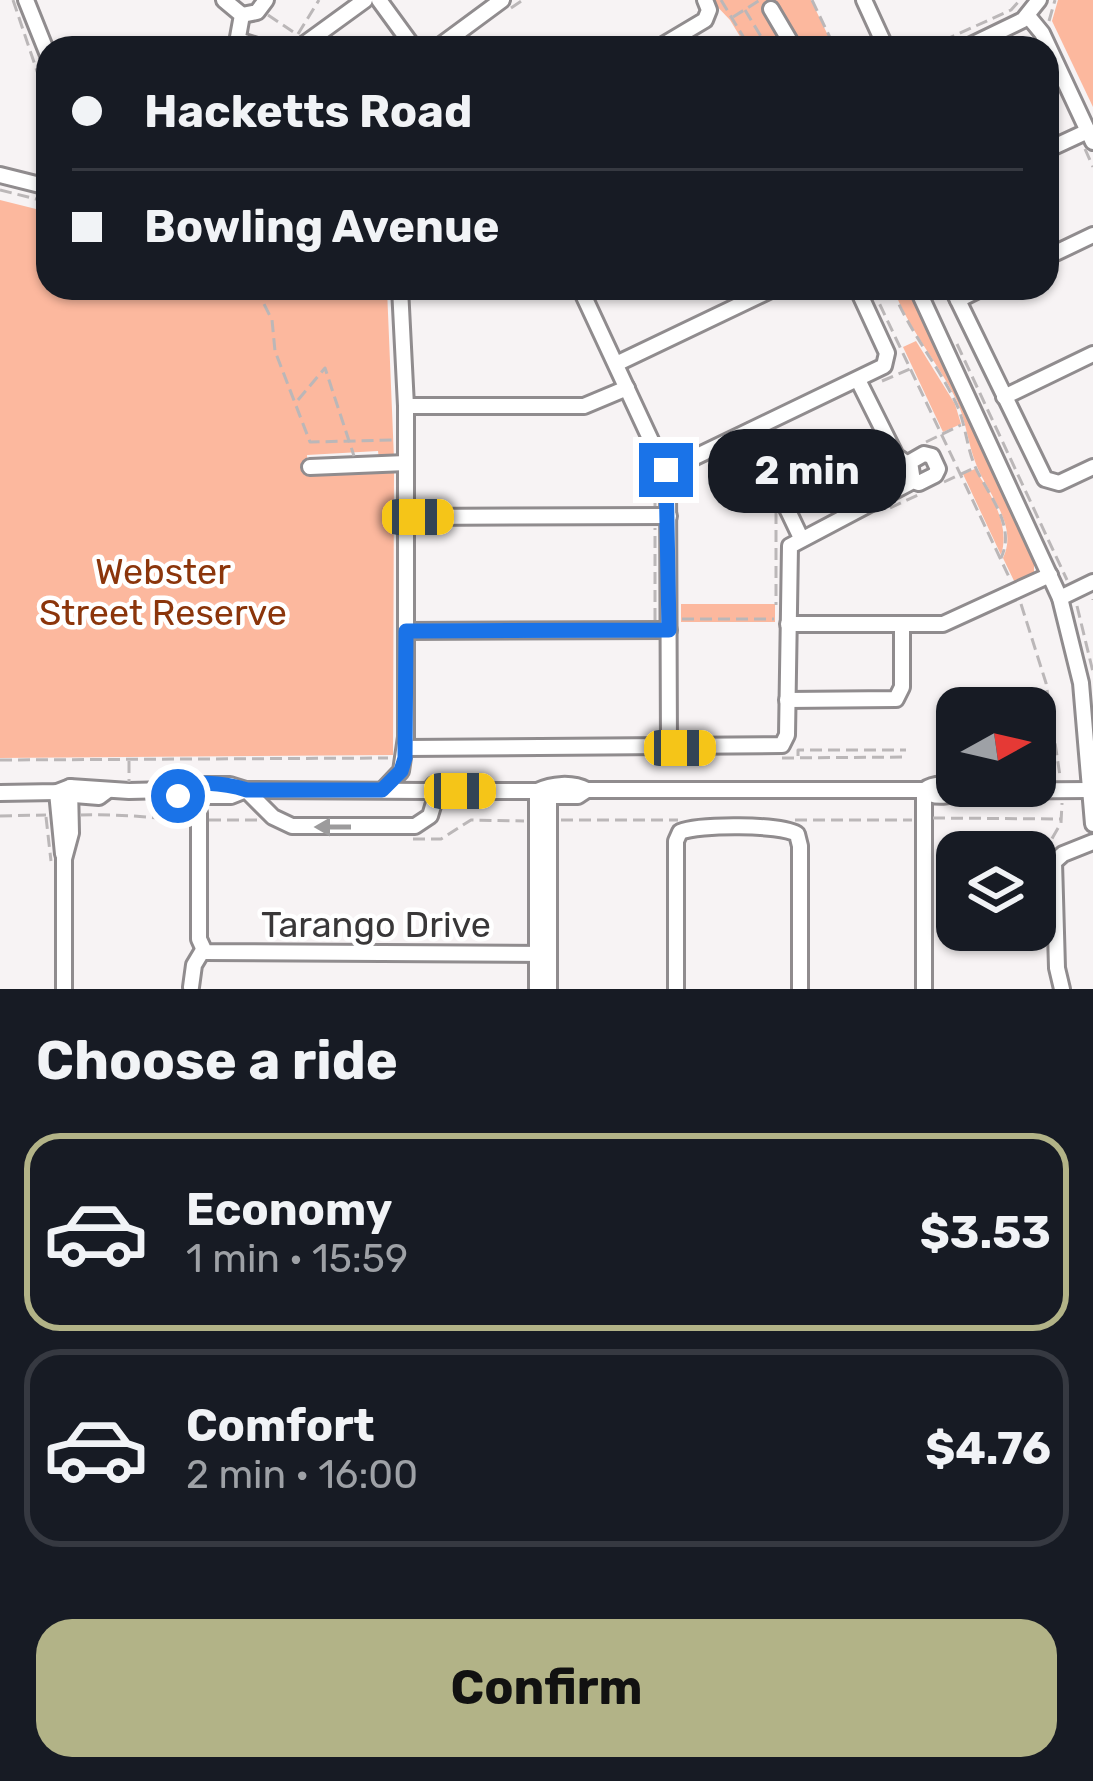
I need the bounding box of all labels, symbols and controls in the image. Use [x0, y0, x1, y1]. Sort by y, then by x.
text: Hacketts Road [144, 85, 472, 138]
text: Bowling Avenue [144, 200, 499, 253]
callout: 2 min [708, 428, 906, 512]
route end [639, 443, 693, 497]
text: 2 min [754, 448, 860, 494]
car [382, 499, 454, 535]
park label: Webster Street Reserve [39, 550, 287, 634]
north arrow [936, 687, 1056, 807]
map controls [936, 687, 1056, 951]
car [644, 730, 716, 766]
route start [151, 769, 205, 823]
car [424, 773, 496, 809]
one-way arrow [313, 817, 351, 837]
button: layers [936, 831, 1056, 951]
street label: Tarango Drive [261, 903, 491, 946]
text: Choose a ride [36, 1029, 398, 1093]
icon: car [42, 1178, 150, 1286]
text: Economy [186, 1183, 392, 1236]
text: $3.53 [920, 1206, 1051, 1259]
text: 1 min · 15:59 [186, 1236, 408, 1282]
icon: car [42, 1394, 150, 1502]
text: Comfort [186, 1399, 375, 1452]
text: $4.76 [925, 1422, 1051, 1475]
text: 2 min · 16:00 [186, 1452, 418, 1498]
button: Confirm [36, 1619, 1057, 1757]

